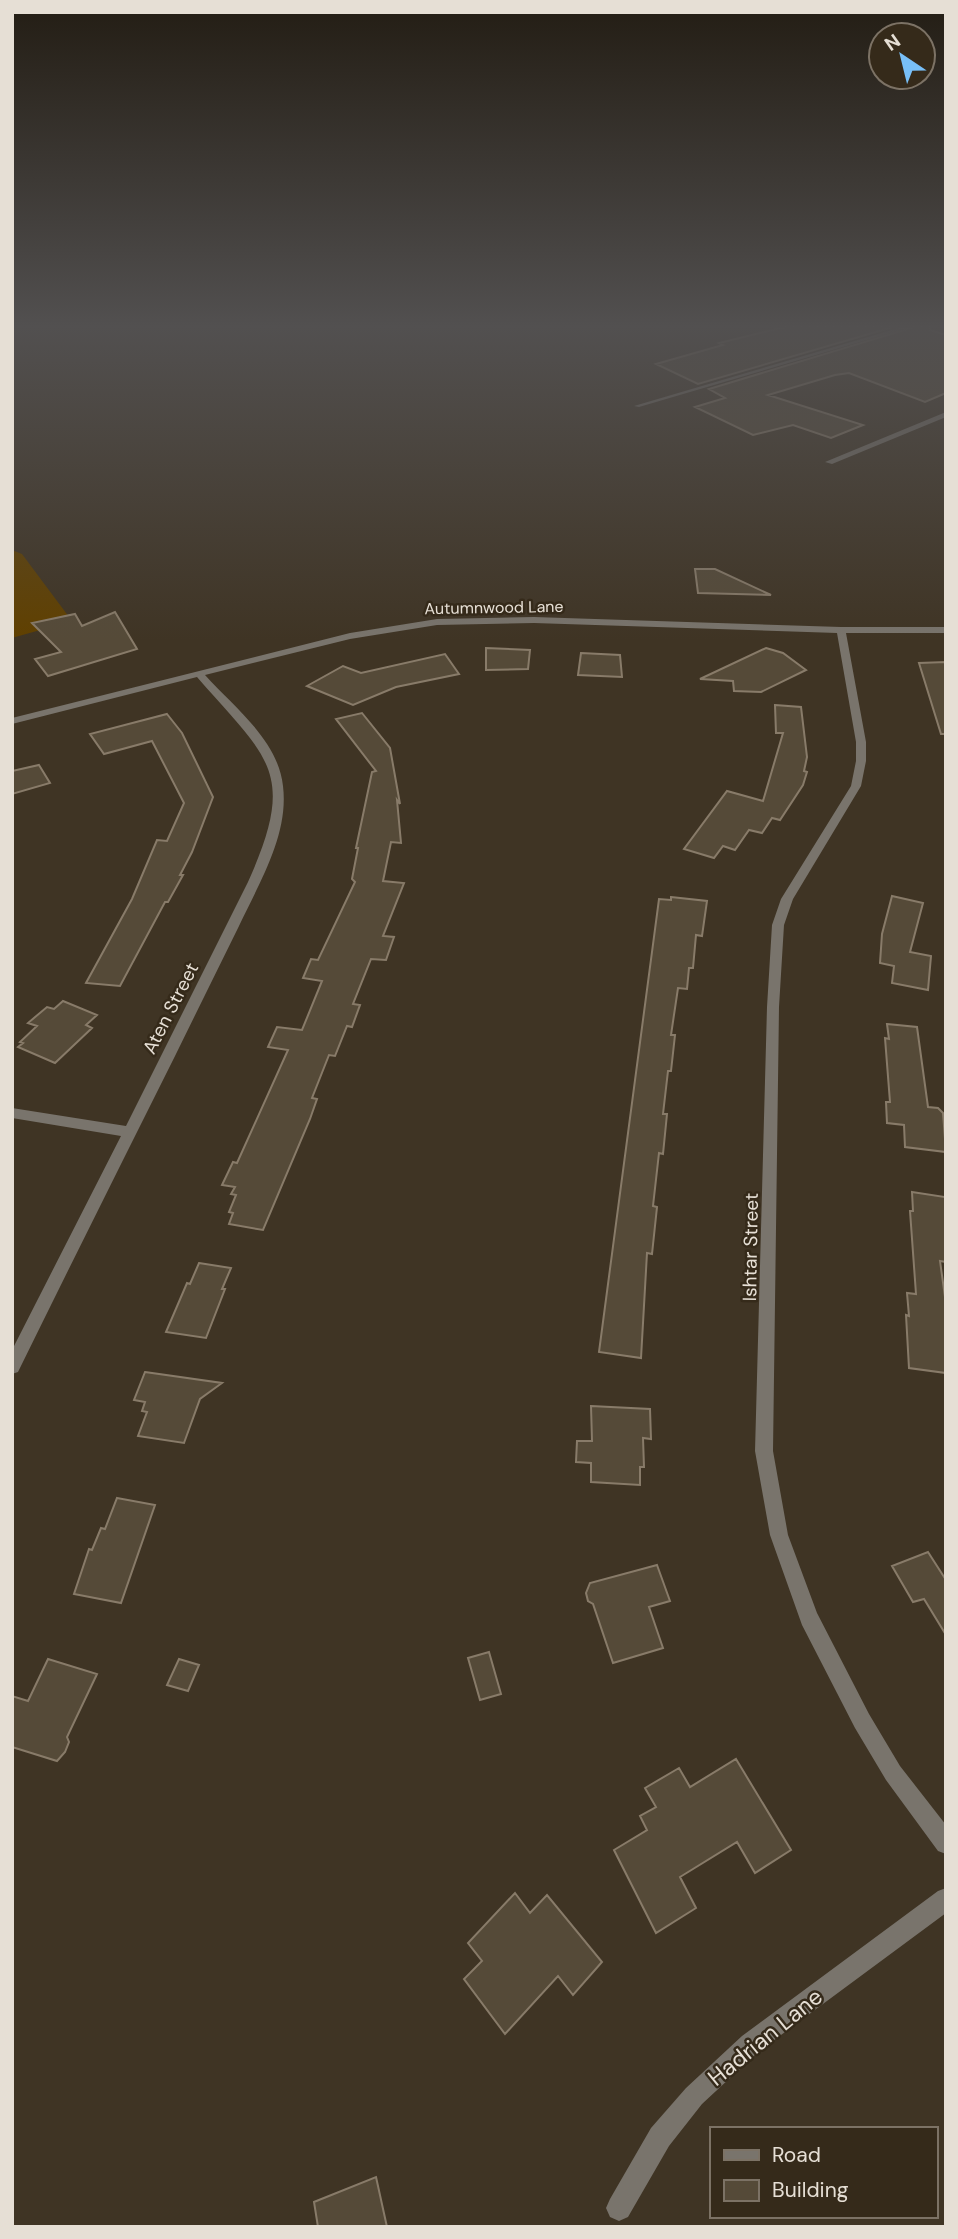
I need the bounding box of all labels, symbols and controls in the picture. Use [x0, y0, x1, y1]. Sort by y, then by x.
north arrow [867, 21, 937, 91]
text: N [880, 28, 905, 57]
street label: Autumnwood Lane [424, 596, 564, 619]
street label: Aten Street [137, 958, 204, 1058]
street label: Ishtar Street [737, 1192, 764, 1302]
street label: Hadrian Lane [701, 1981, 829, 2093]
legend [710, 2127, 937, 2218]
text: Road [772, 2141, 821, 2169]
text: Building [772, 2176, 849, 2204]

